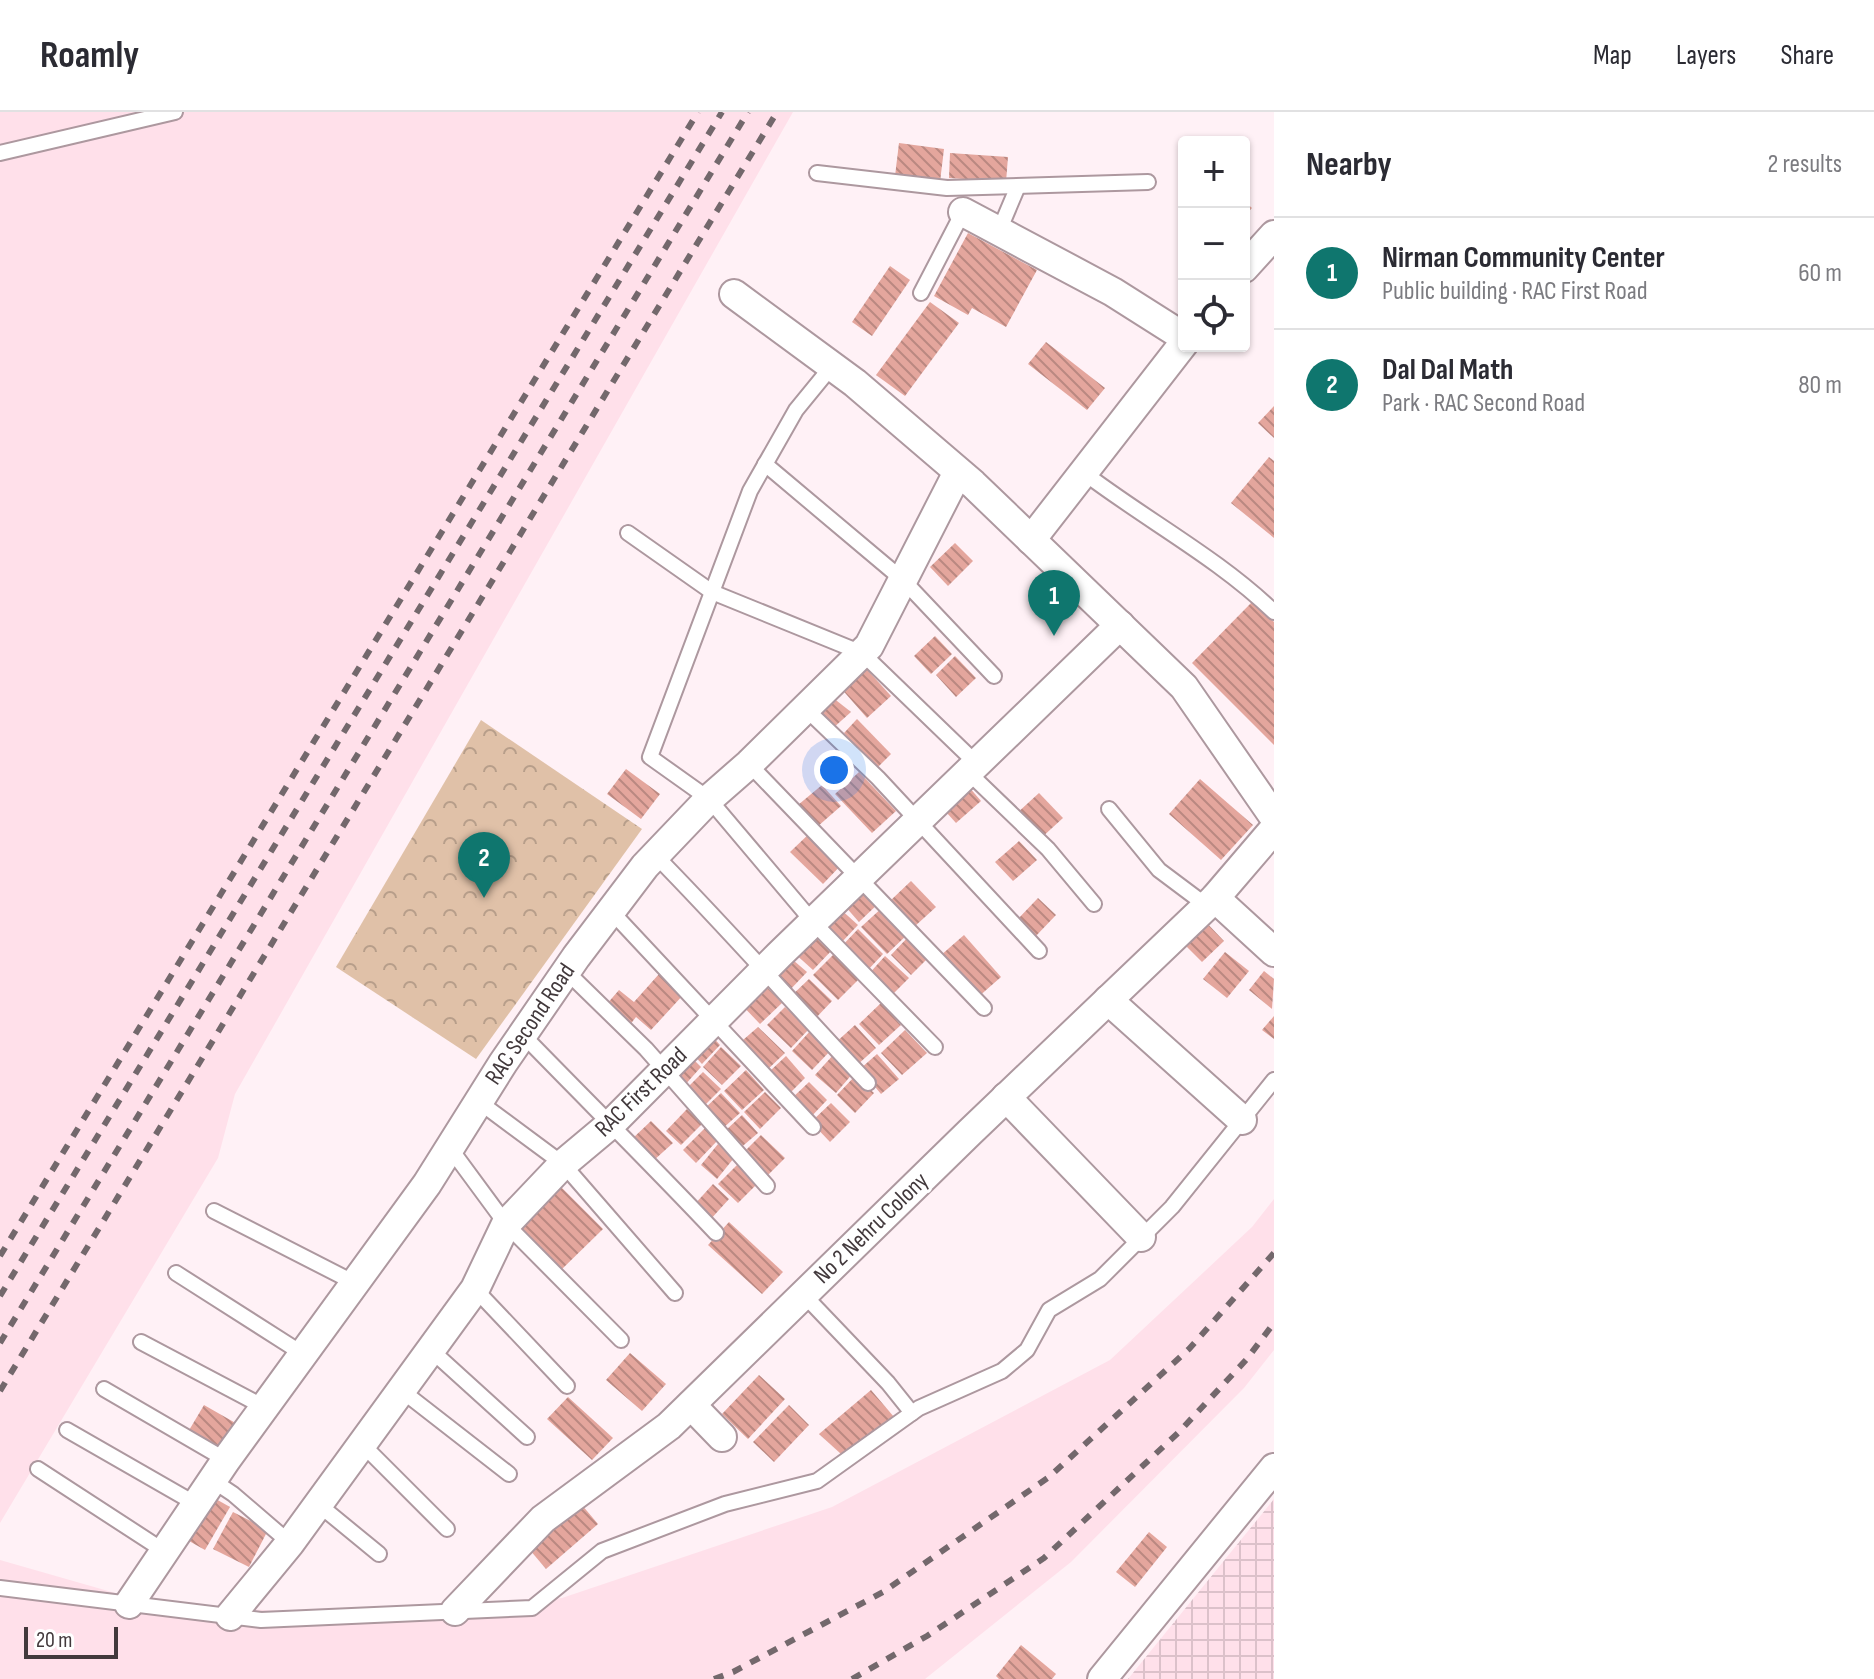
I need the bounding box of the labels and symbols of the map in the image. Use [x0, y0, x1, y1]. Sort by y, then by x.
pin: 1 [1028, 570, 1080, 636]
your location [814, 750, 854, 790]
pin: 2 [458, 832, 510, 898]
street label: RAC Second Road [479, 958, 581, 1090]
street label: RAC First Road [589, 1041, 693, 1143]
street label: No 2 Nehru Colony [808, 1166, 934, 1290]
scale bar [24, 1623, 118, 1659]

